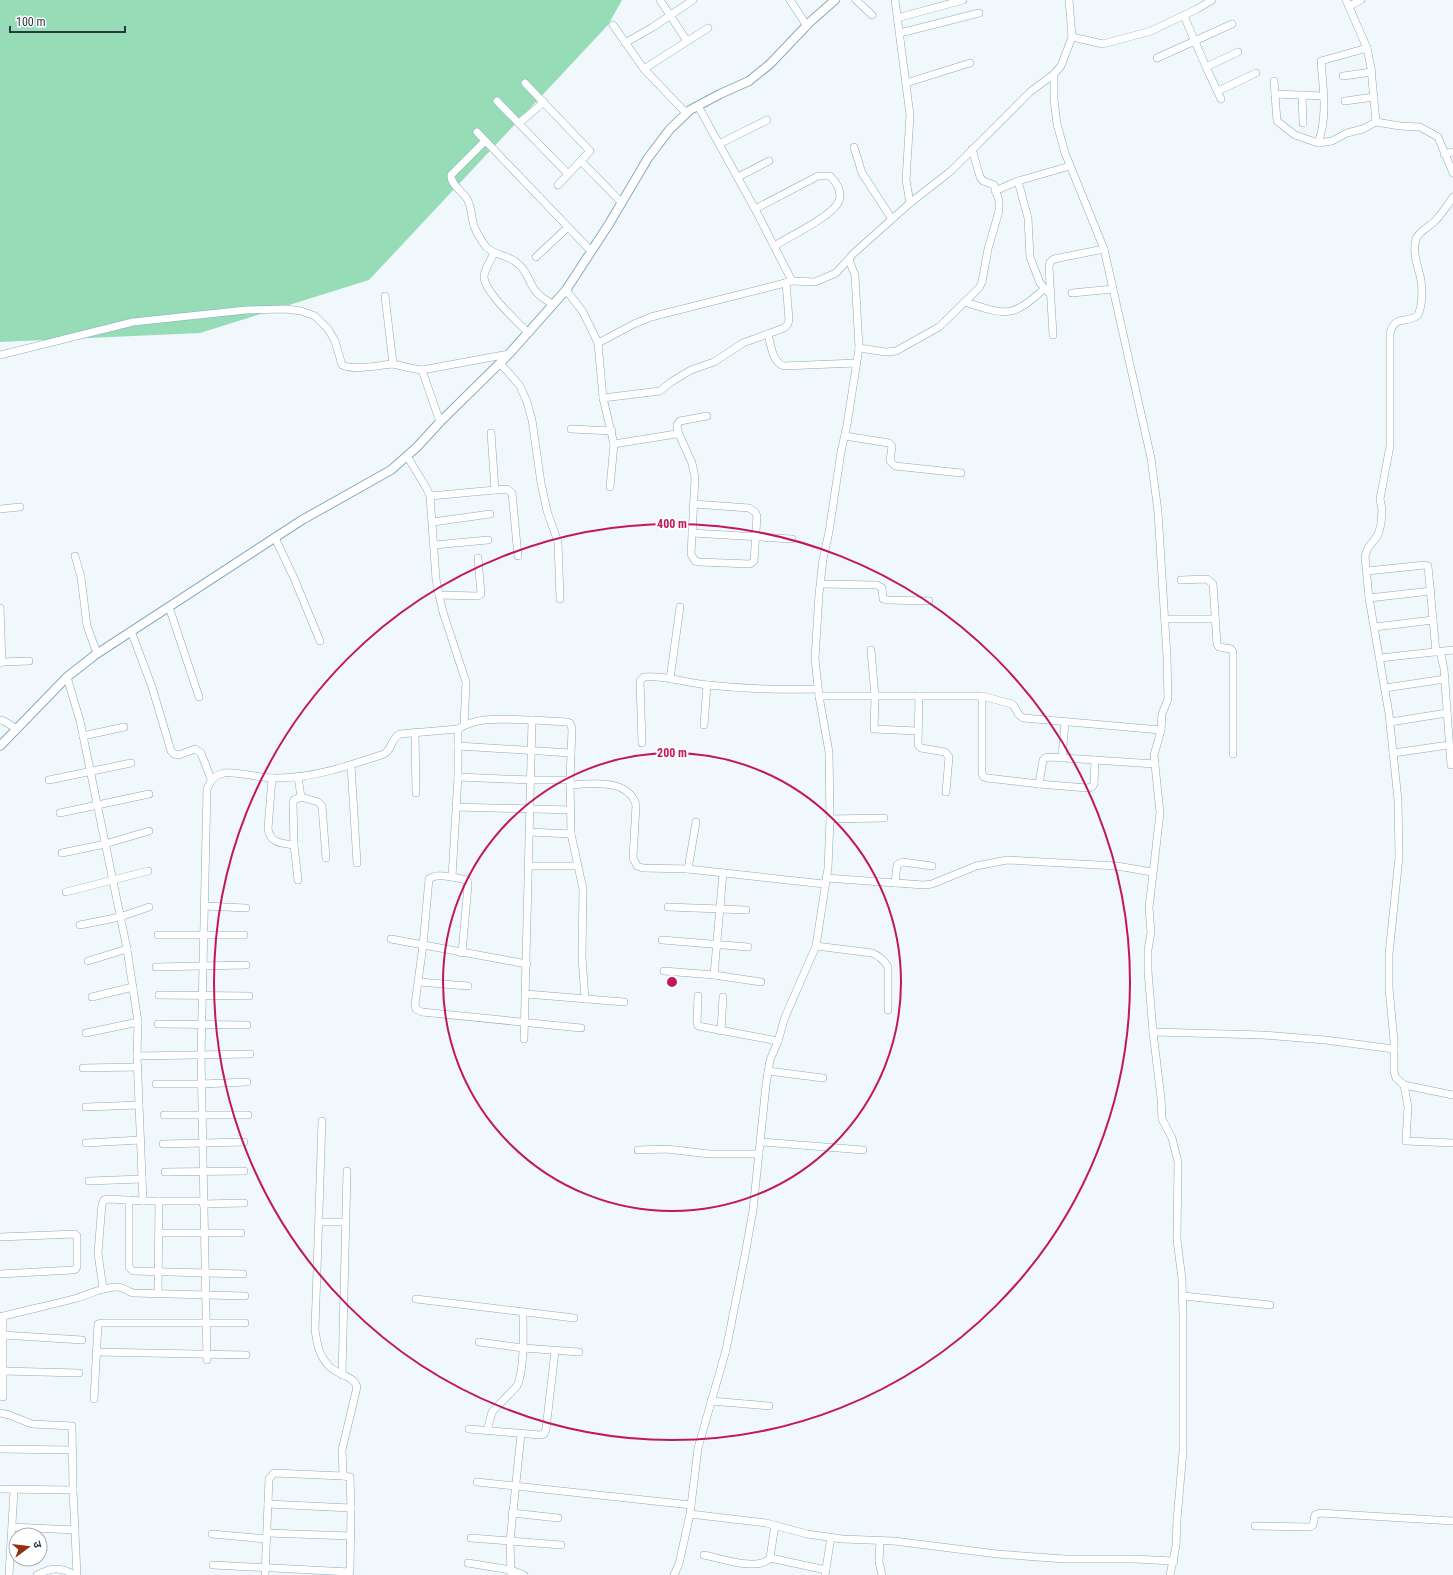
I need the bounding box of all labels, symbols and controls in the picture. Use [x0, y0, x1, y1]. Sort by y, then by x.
scale bar [10, 8, 125, 34]
text: 100 m [16, 15, 46, 29]
text: 400 m [657, 517, 687, 531]
text: 200 m [657, 746, 687, 760]
centre of rings [665, 975, 679, 989]
north arrow [8, 1527, 48, 1567]
text: उ [30, 1540, 44, 1550]

